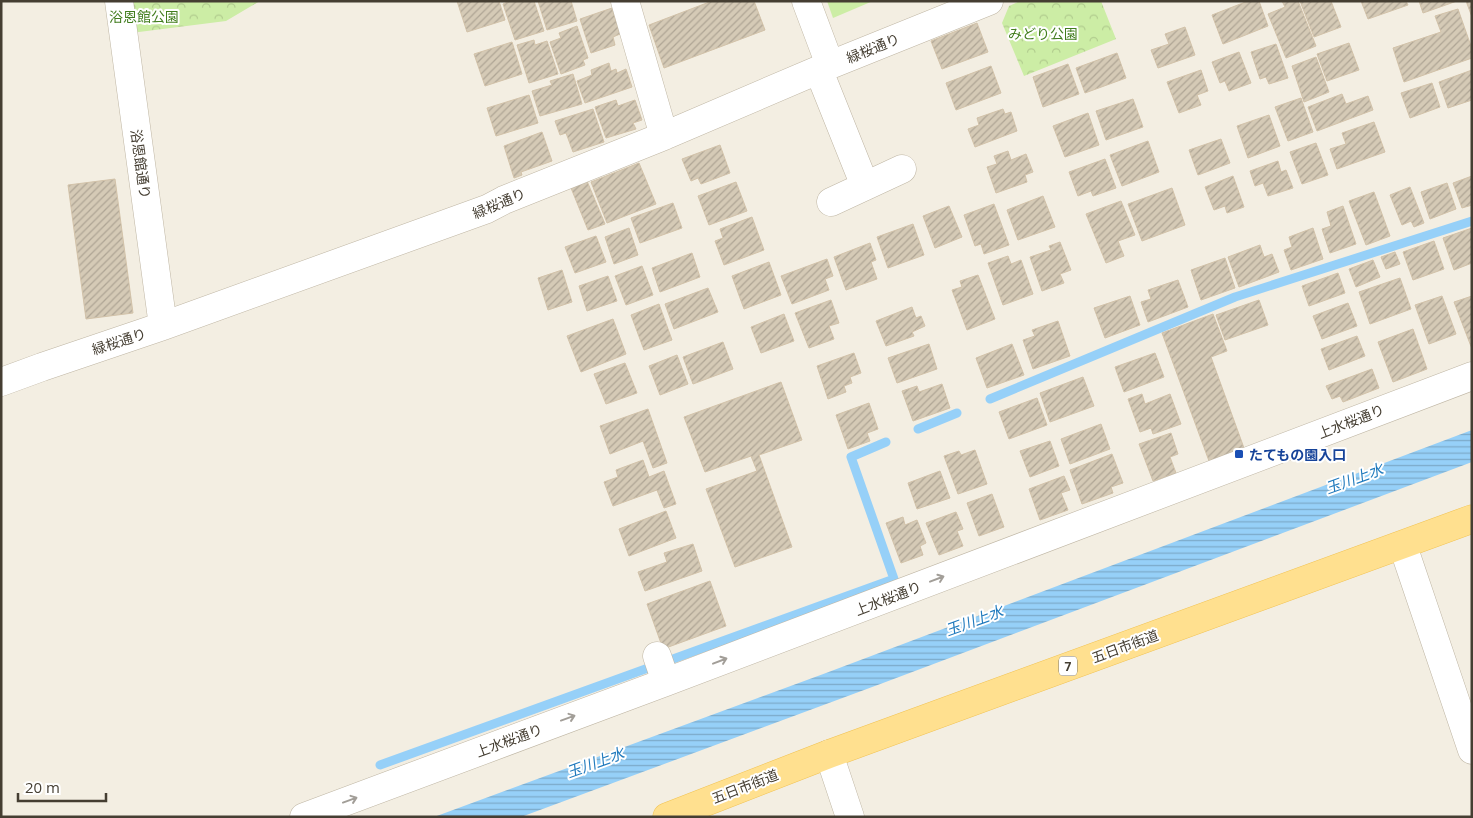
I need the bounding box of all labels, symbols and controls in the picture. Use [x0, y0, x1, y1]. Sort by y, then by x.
park label: 浴恩館公園 [109, 7, 179, 26]
park label: みどり公園 [1008, 24, 1078, 43]
street label: 緑桜通り [843, 29, 903, 67]
street label: 浴恩館通り [127, 128, 155, 200]
street label: 緑桜通り [470, 183, 528, 223]
street label: 緑桜通り [89, 323, 149, 359]
street label: 上水桜通り [1315, 400, 1387, 442]
place label: たてもの園入口 [1249, 445, 1346, 464]
marker: たてもの園入口 [1233, 448, 1245, 460]
water label: 玉川上水 [1322, 458, 1387, 498]
one-way arrow [929, 574, 944, 583]
street label: 上水桜通り [852, 577, 924, 619]
water label: 玉川上水 [942, 600, 1007, 640]
street label: 五日市街道 [1089, 625, 1161, 667]
one-way arrow [712, 656, 727, 665]
road number: 7 [1059, 656, 1077, 676]
one-way arrow [559, 713, 575, 722]
street label: 上水桜通り [473, 719, 545, 761]
water label: 玉川上水 [563, 742, 628, 782]
street label: 五日市街道 [709, 765, 781, 807]
scale bar [18, 770, 105, 802]
text: 20 m [25, 777, 60, 797]
one-way arrow [342, 795, 357, 804]

